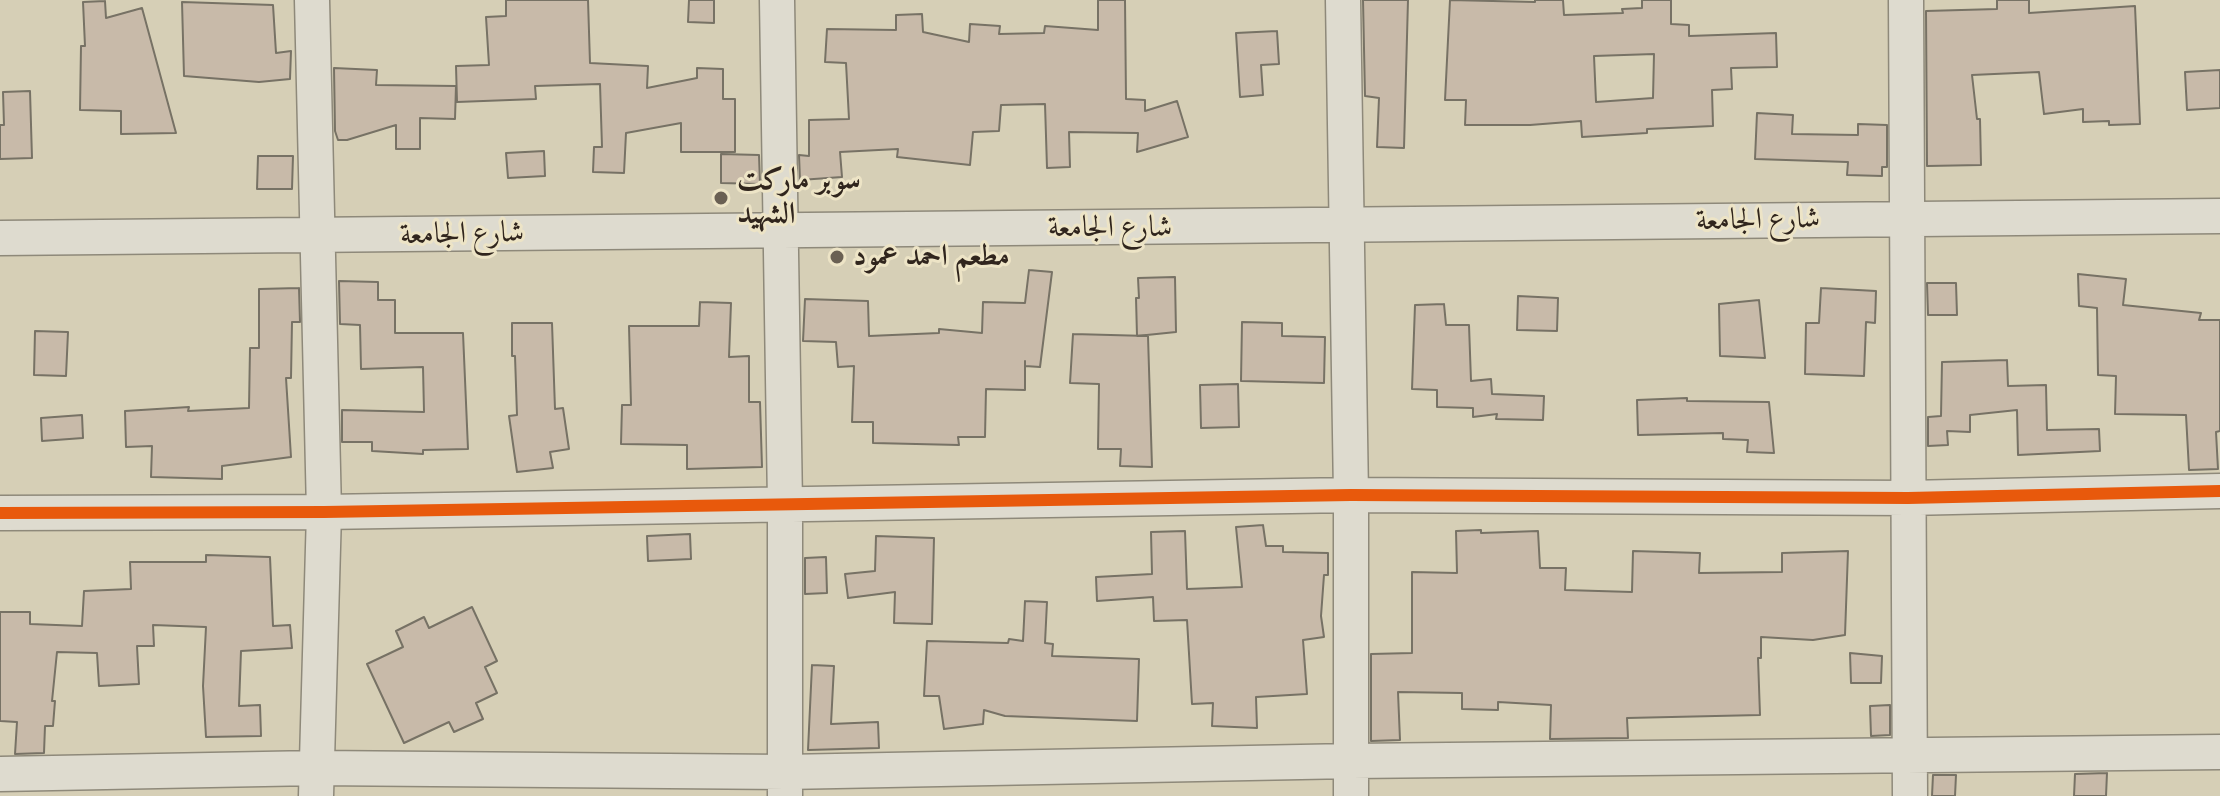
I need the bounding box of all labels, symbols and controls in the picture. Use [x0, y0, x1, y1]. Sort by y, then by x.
place label: سوبر ماركت الشهيد [737, 163, 861, 234]
marker: سوبر ماركت الشهيد [712, 189, 730, 207]
street label: شارع الجامعة [1695, 201, 1821, 239]
street label: شارع الجامعة [1048, 210, 1172, 246]
street label: شارع الجامعة [399, 215, 525, 253]
place label: مطعم احمد عمود [853, 239, 1010, 275]
marker: مطعم احمد عمود [828, 248, 846, 266]

